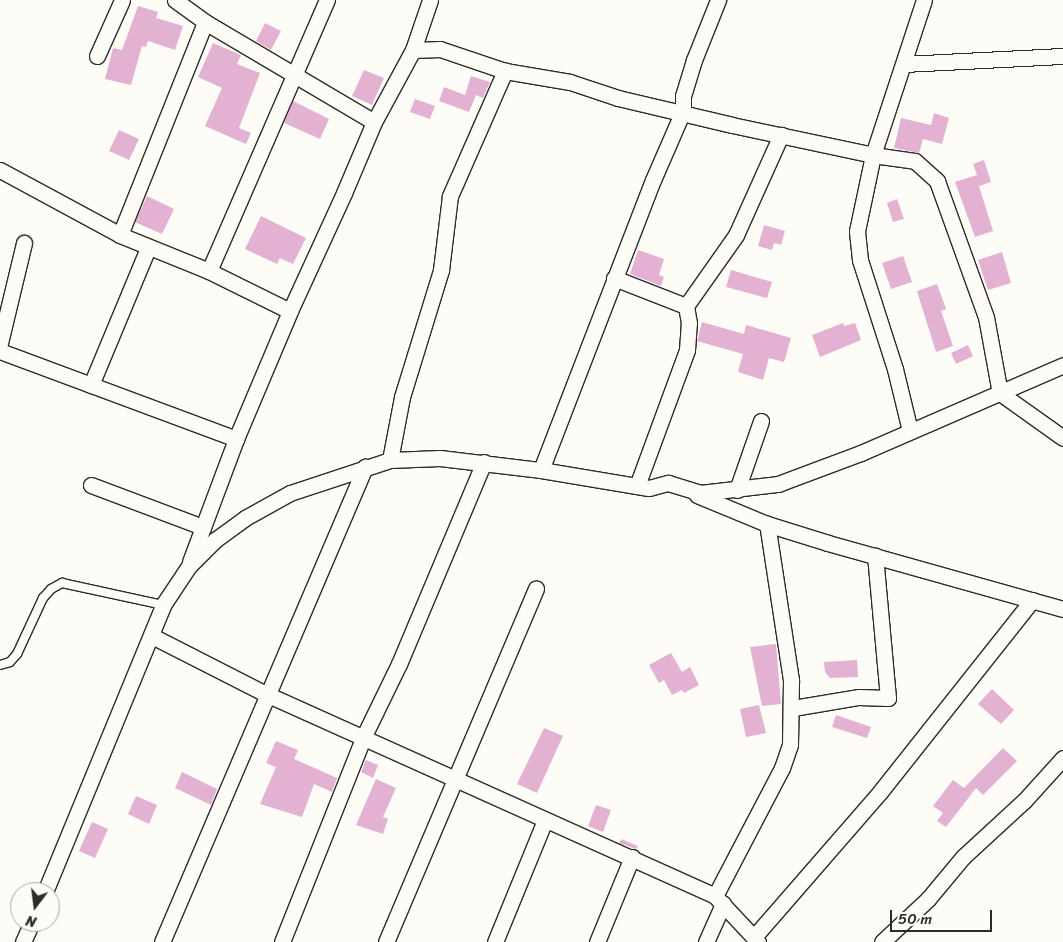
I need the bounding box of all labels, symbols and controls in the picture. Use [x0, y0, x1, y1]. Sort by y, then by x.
north arrow [10, 882, 60, 932]
scale bar [893, 900, 996, 932]
text: 50 m [898, 906, 932, 932]
text: N [23, 908, 39, 934]

